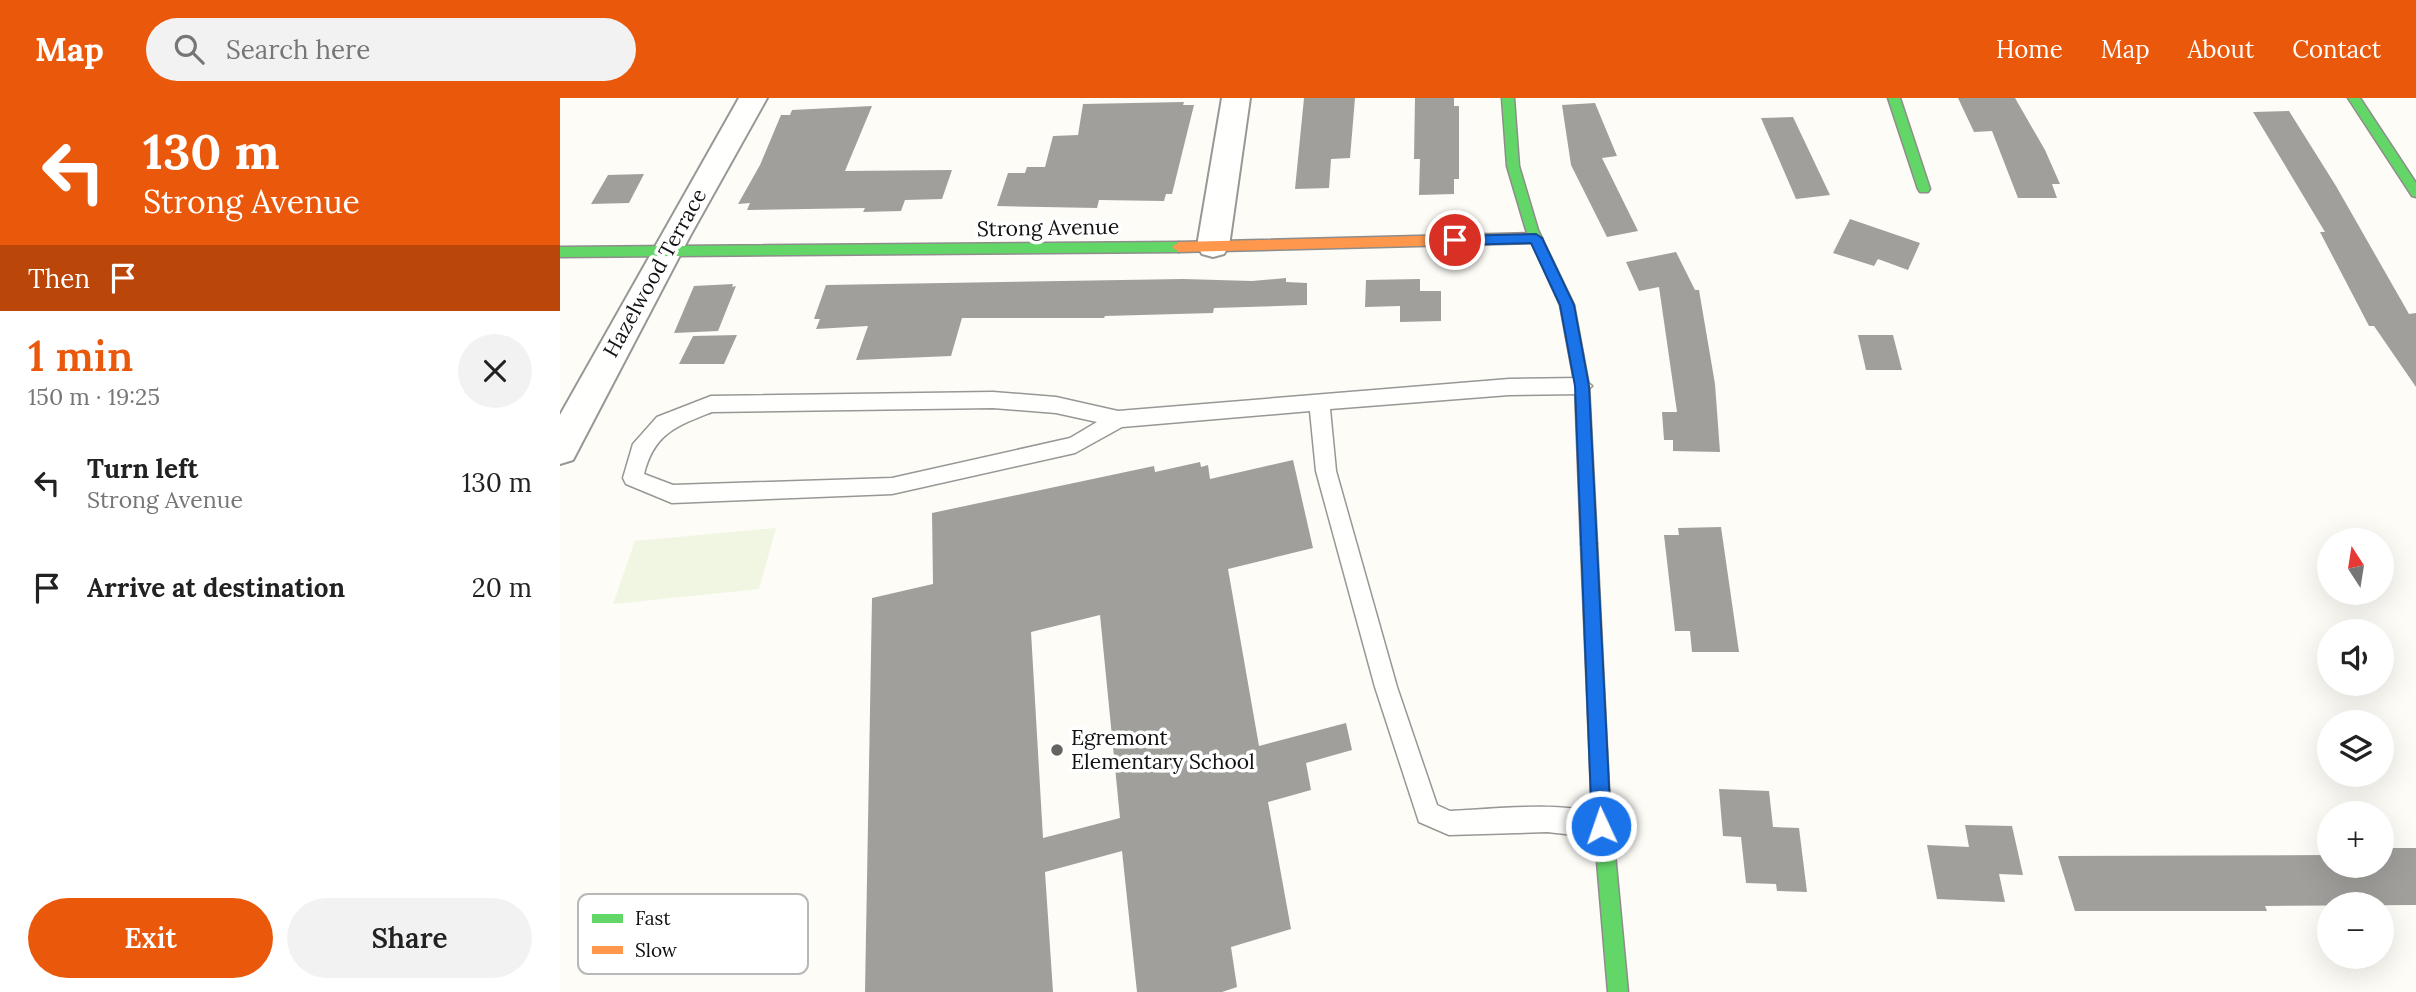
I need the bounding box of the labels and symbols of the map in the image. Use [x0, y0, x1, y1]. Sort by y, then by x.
street label: Hazelwood Terrace [597, 184, 712, 362]
pin [1425, 210, 1485, 270]
street label: Strong Avenue [977, 213, 1119, 242]
north arrow [2317, 528, 2394, 606]
place label: Egremont Elementary School [1071, 724, 1255, 775]
marker: Egremont Elementary School [1049, 742, 1065, 758]
position arrow [1564, 789, 1638, 863]
legend [578, 894, 808, 974]
text: Fast [635, 906, 671, 930]
text: Slow [635, 938, 678, 962]

